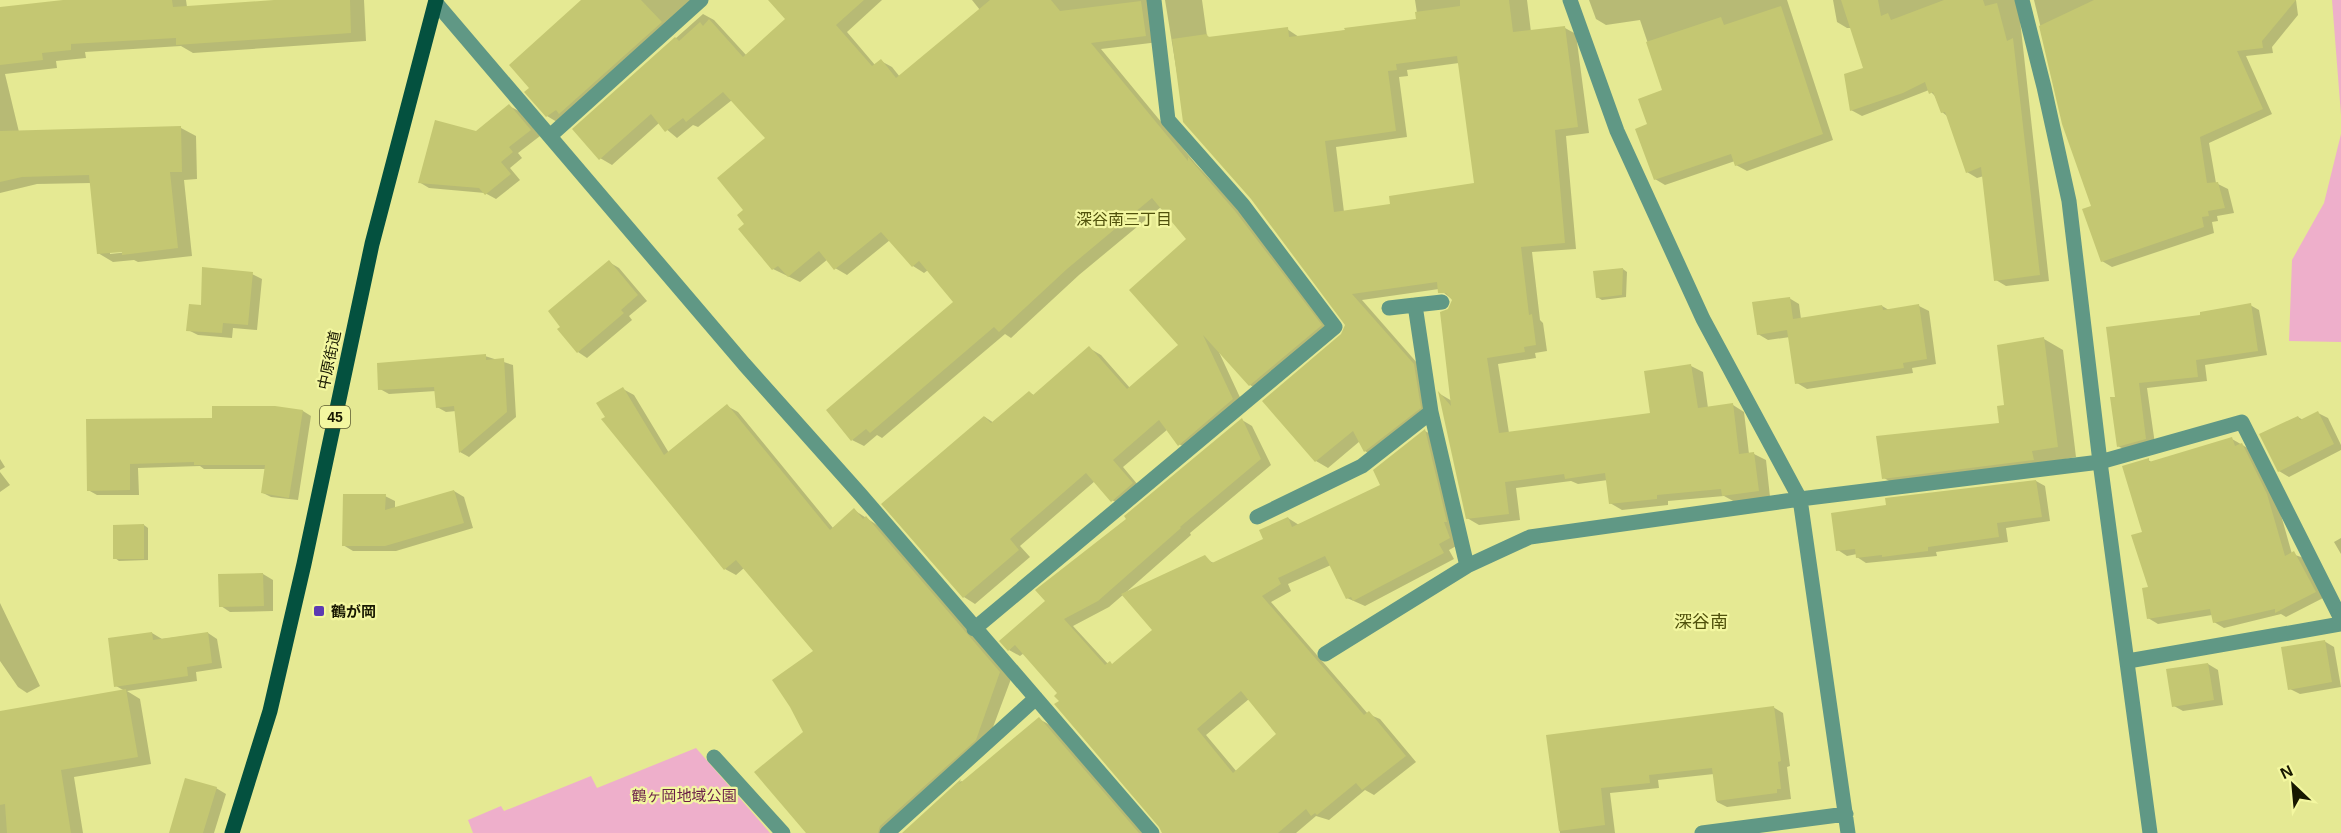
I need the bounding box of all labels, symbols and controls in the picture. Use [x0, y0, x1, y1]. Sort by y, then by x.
district label: 深谷南三丁目 [1076, 211, 1172, 228]
street label: 中原街道 [314, 329, 344, 391]
road number: 45 [320, 406, 350, 428]
place label: 鶴が岡 [331, 603, 376, 620]
marker: 鶴が岡 [312, 604, 326, 618]
district label: 深谷南 [1674, 612, 1728, 632]
north arrow [2263, 755, 2323, 815]
text: N [2278, 762, 2296, 782]
park label: 鶴ヶ岡地域公園 [631, 787, 737, 804]

